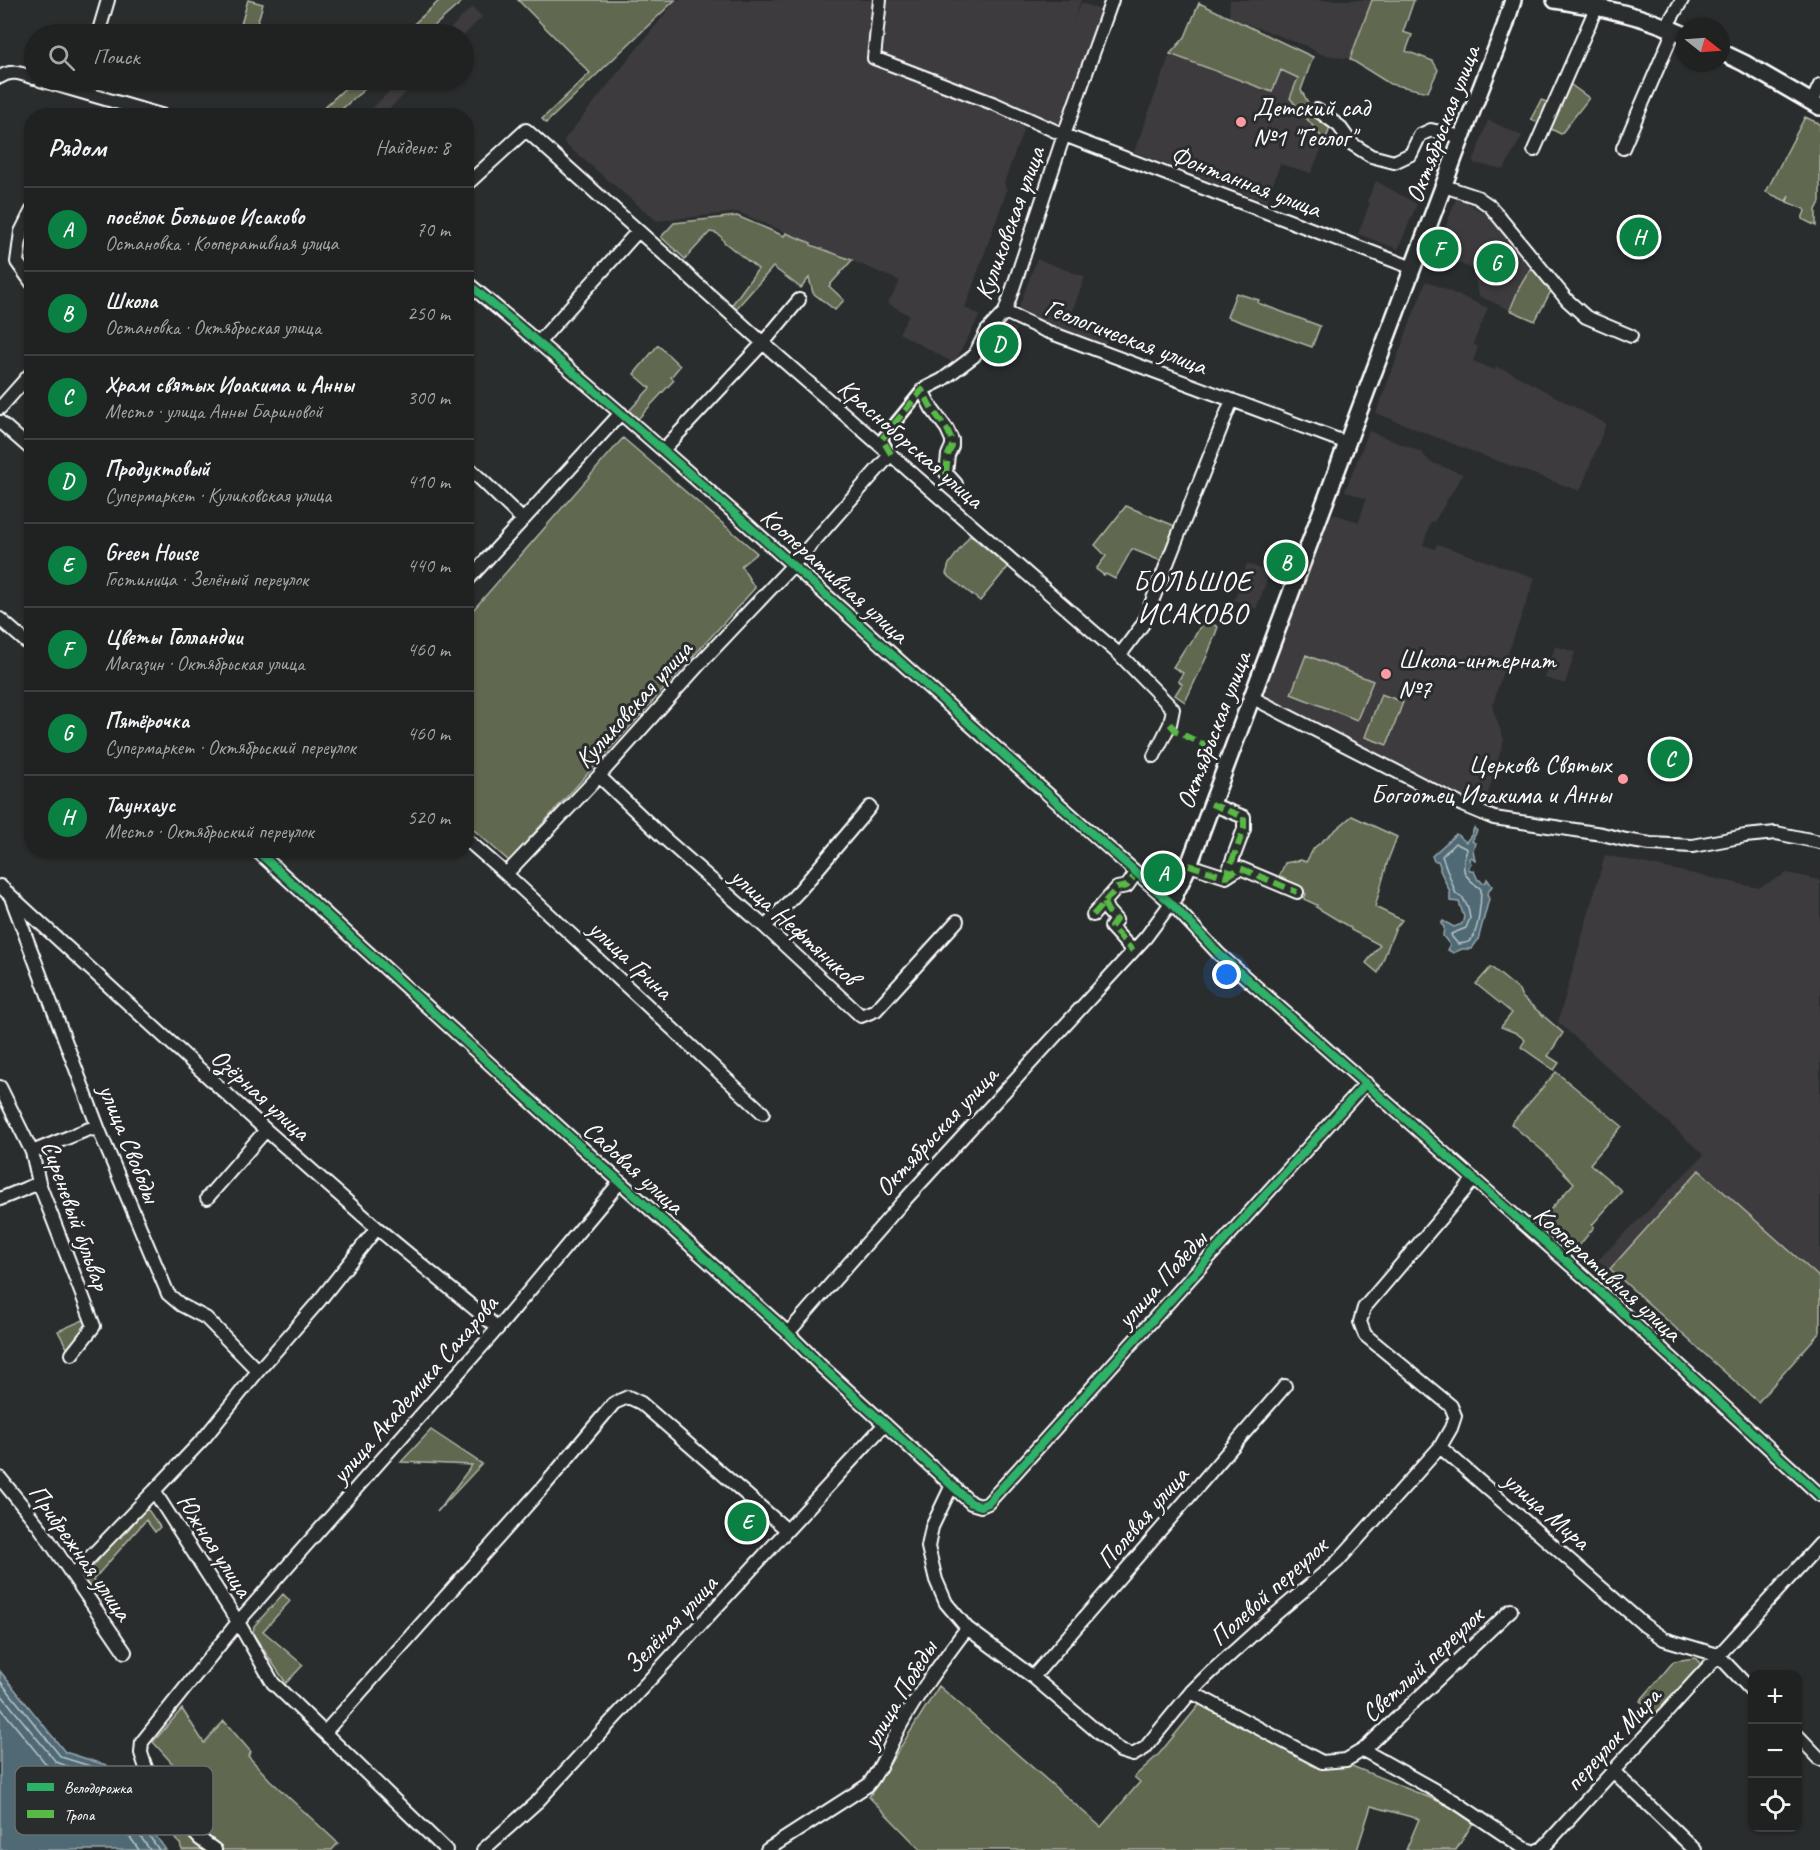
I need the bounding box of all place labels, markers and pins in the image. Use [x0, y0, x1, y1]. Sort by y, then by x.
place label: Детский сад №1 "Геолог" [1253, 91, 1372, 154]
marker: Детский сад №1 "Геолог" [1234, 115, 1248, 129]
pin: H [1620, 214, 1658, 260]
pin: F [1420, 226, 1458, 272]
pin: G [1476, 240, 1516, 286]
pin: D [980, 322, 1018, 366]
pin: B [1266, 540, 1306, 584]
place label: Школа-интернат №7 [1398, 643, 1558, 706]
marker: Школа-интернат №7 [1379, 667, 1393, 681]
pin: C [1650, 736, 1690, 782]
place label: Церковь Святых Богоотец Иоакима и Анны [1371, 748, 1613, 811]
marker: Церковь Святых Богоотец Иоакима и Анны [1616, 772, 1630, 786]
pin: A [1144, 850, 1182, 896]
pin: E [728, 1500, 766, 1544]

